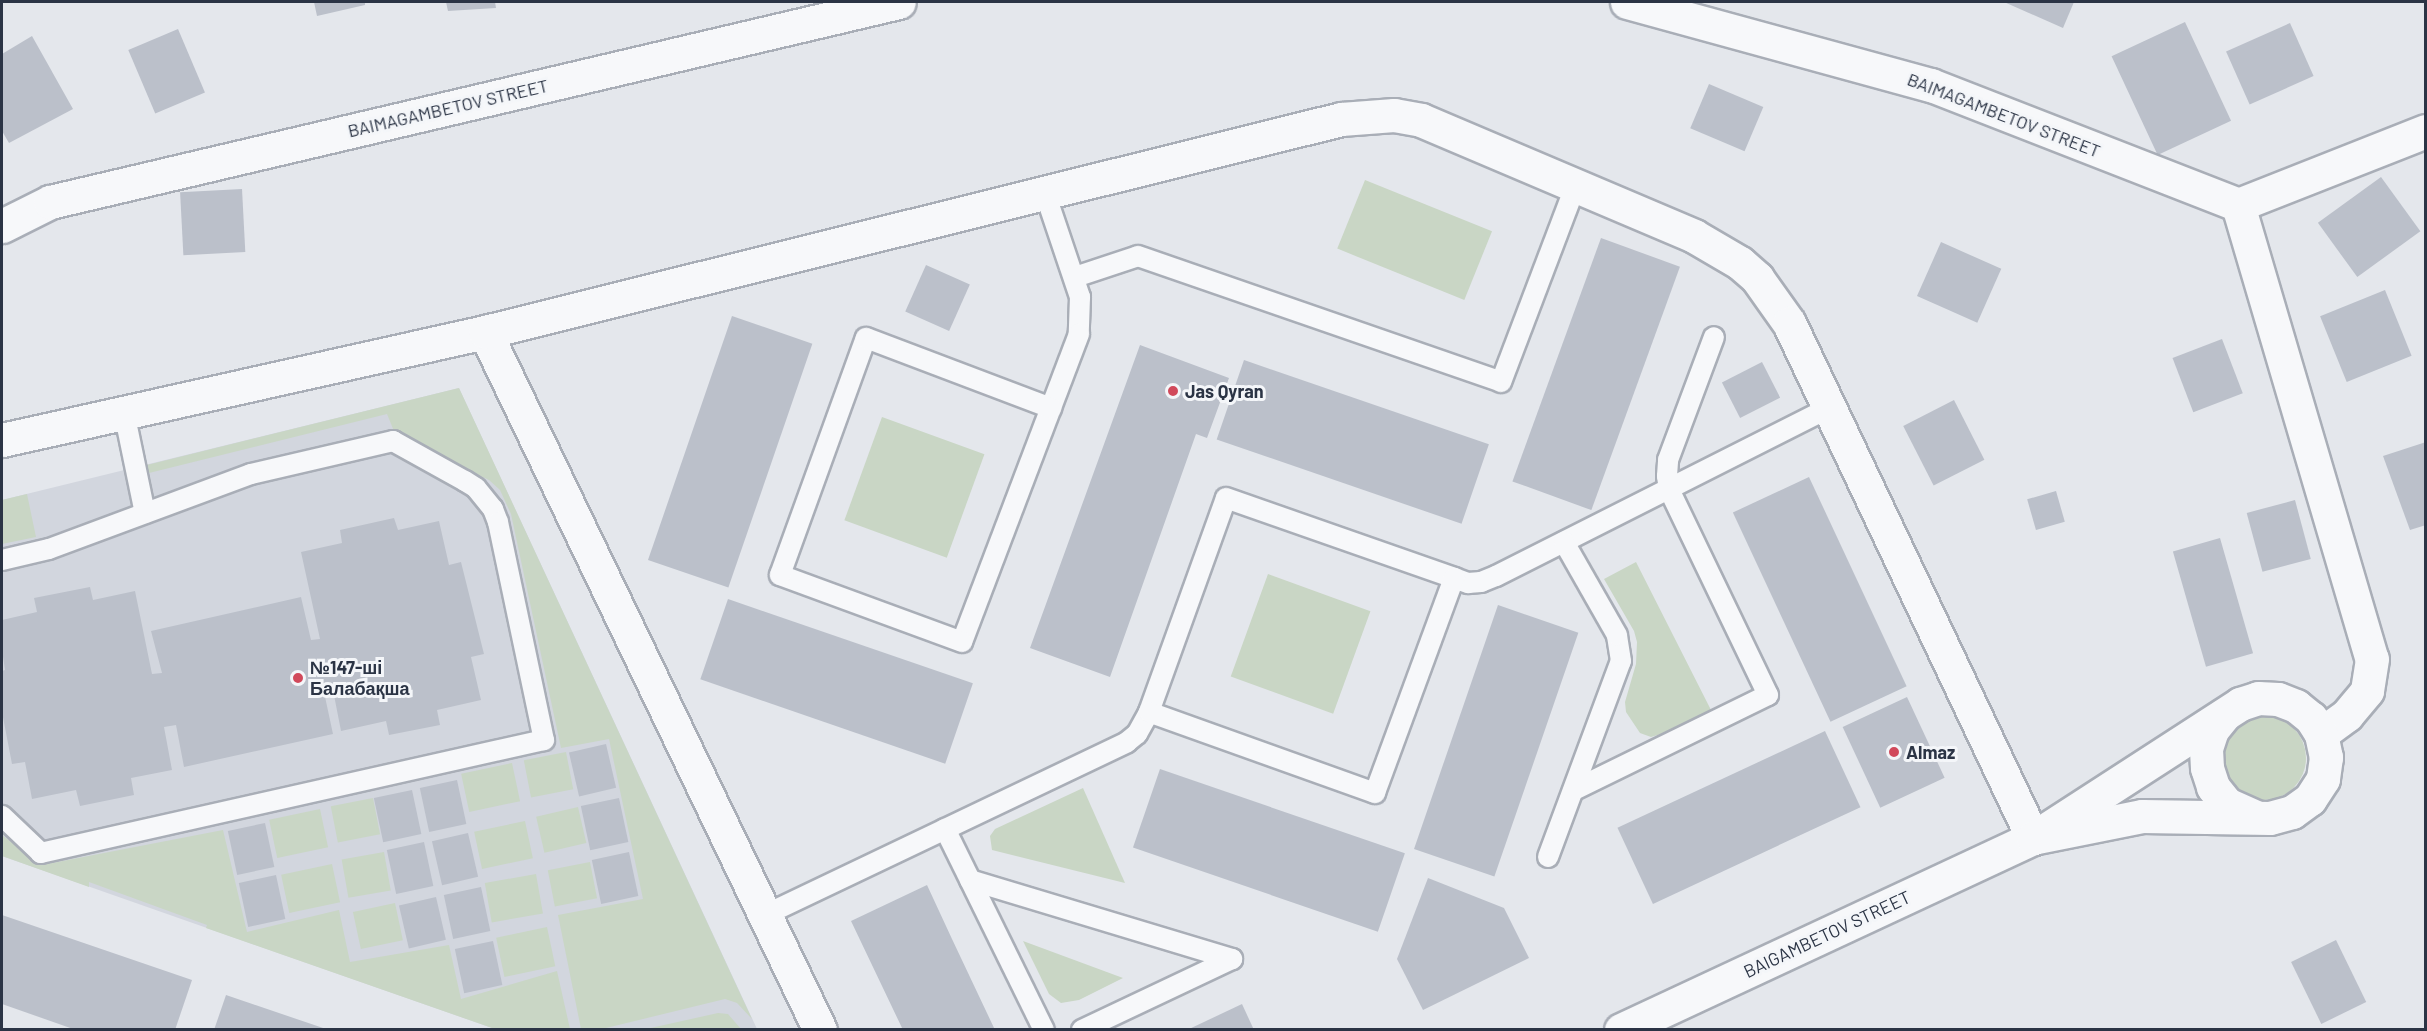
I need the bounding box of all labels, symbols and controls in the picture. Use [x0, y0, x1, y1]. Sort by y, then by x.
street label: BAIMAGAMBETOV STREET [1904, 68, 2104, 162]
street label: BAIMAGAMBETOV STREET [346, 74, 550, 142]
place label: Jas Qyran [1185, 380, 1264, 402]
marker: Jas Qyran [1166, 384, 1180, 398]
place label: №147-ші Балабақша [310, 657, 410, 700]
marker: №147-ші Балабақша [291, 671, 305, 685]
place label: Almaz [1906, 741, 1955, 763]
marker: Almaz [1887, 745, 1901, 759]
street label: BAIGAMBETOV STREET [1740, 886, 1914, 982]

